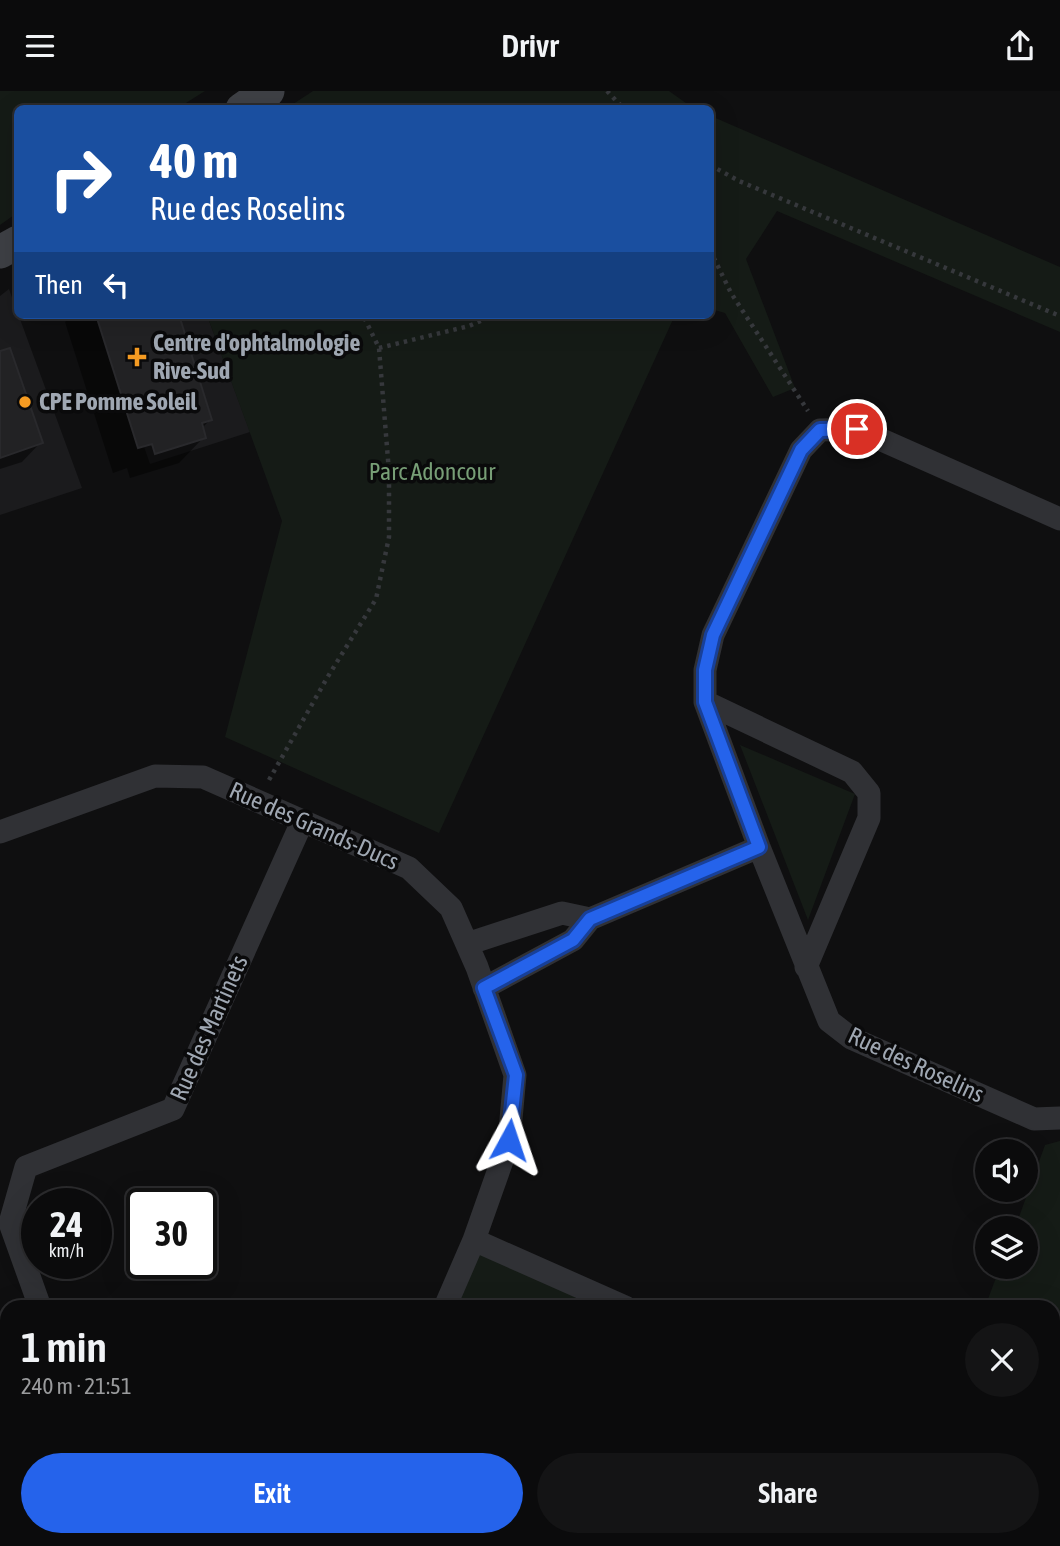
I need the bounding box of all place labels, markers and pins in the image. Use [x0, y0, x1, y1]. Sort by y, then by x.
place label: Centre d'ophtalmologie Rive-Sud [153, 329, 360, 384]
marker: Centre d'ophtalmologie Rive-Sud [127, 347, 147, 367]
place label: CPE Pomme Soleil [39, 388, 198, 415]
marker: CPE Pomme Soleil [17, 394, 33, 410]
pin [827, 399, 887, 459]

